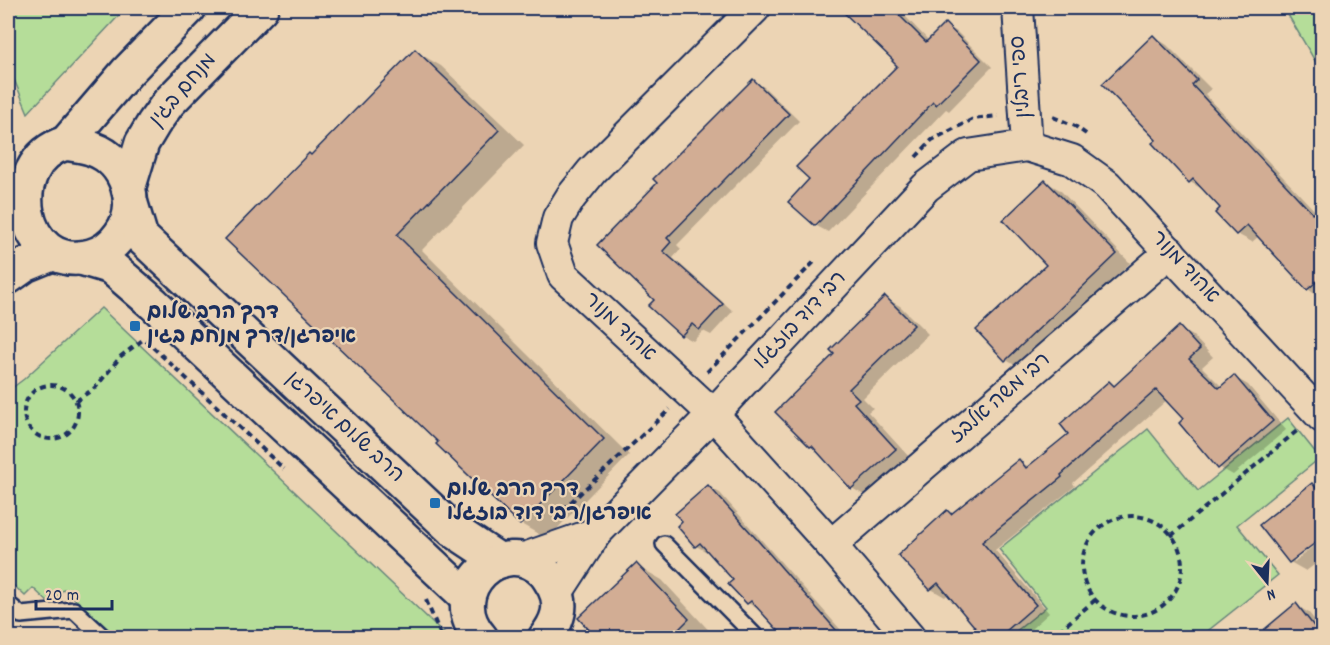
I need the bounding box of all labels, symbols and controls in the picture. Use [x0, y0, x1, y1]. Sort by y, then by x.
street label: ספי ריבלין [1004, 35, 1040, 119]
street label: מנחם בגין [143, 47, 225, 135]
street label: אהוד מנור [1142, 225, 1226, 311]
street label: רבי דוד בוזגלו [747, 265, 855, 377]
street label: אהוד מנור [576, 286, 662, 370]
place label: דרך הרב שלום איפרגן/דרך מנחם בגין [147, 299, 356, 353]
marker: דרך הרב שלום איפרגן/דרך מנחם בגין [128, 319, 142, 333]
street label: רבי משה אלבז [944, 347, 1058, 451]
street label: הרב שלום איפרגן [278, 365, 410, 491]
place label: דרך הרב שלום איפרגן/רבי דוד בוזגלו [447, 476, 652, 530]
marker: דרך הרב שלום איפרגן/רבי דוד בוזגלו [428, 496, 442, 510]
north arrow [1237, 552, 1297, 612]
scale bar [36, 573, 112, 611]
text: N [1263, 582, 1278, 606]
text: 20 m [45, 584, 79, 609]

